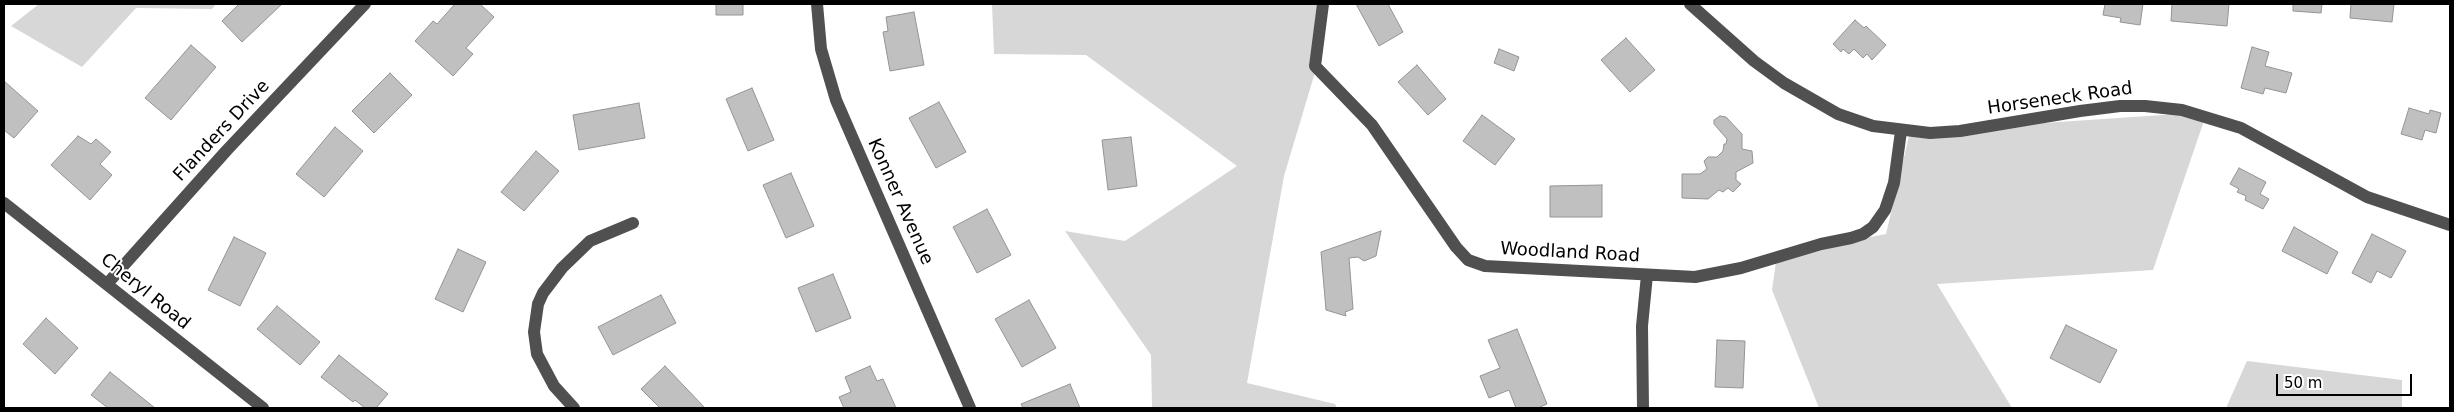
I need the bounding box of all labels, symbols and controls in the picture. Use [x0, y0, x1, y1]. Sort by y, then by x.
street label: Flanders Drive [170, 76, 274, 186]
street label: Horseneck Road [1986, 78, 2134, 120]
street label: Konner Avenue [863, 136, 937, 268]
street label: Woodland Road [1500, 239, 1640, 267]
street label: Cheryl Road [96, 249, 194, 335]
scale bar [2279, 364, 2415, 396]
text: 50 m [2284, 374, 2322, 392]

